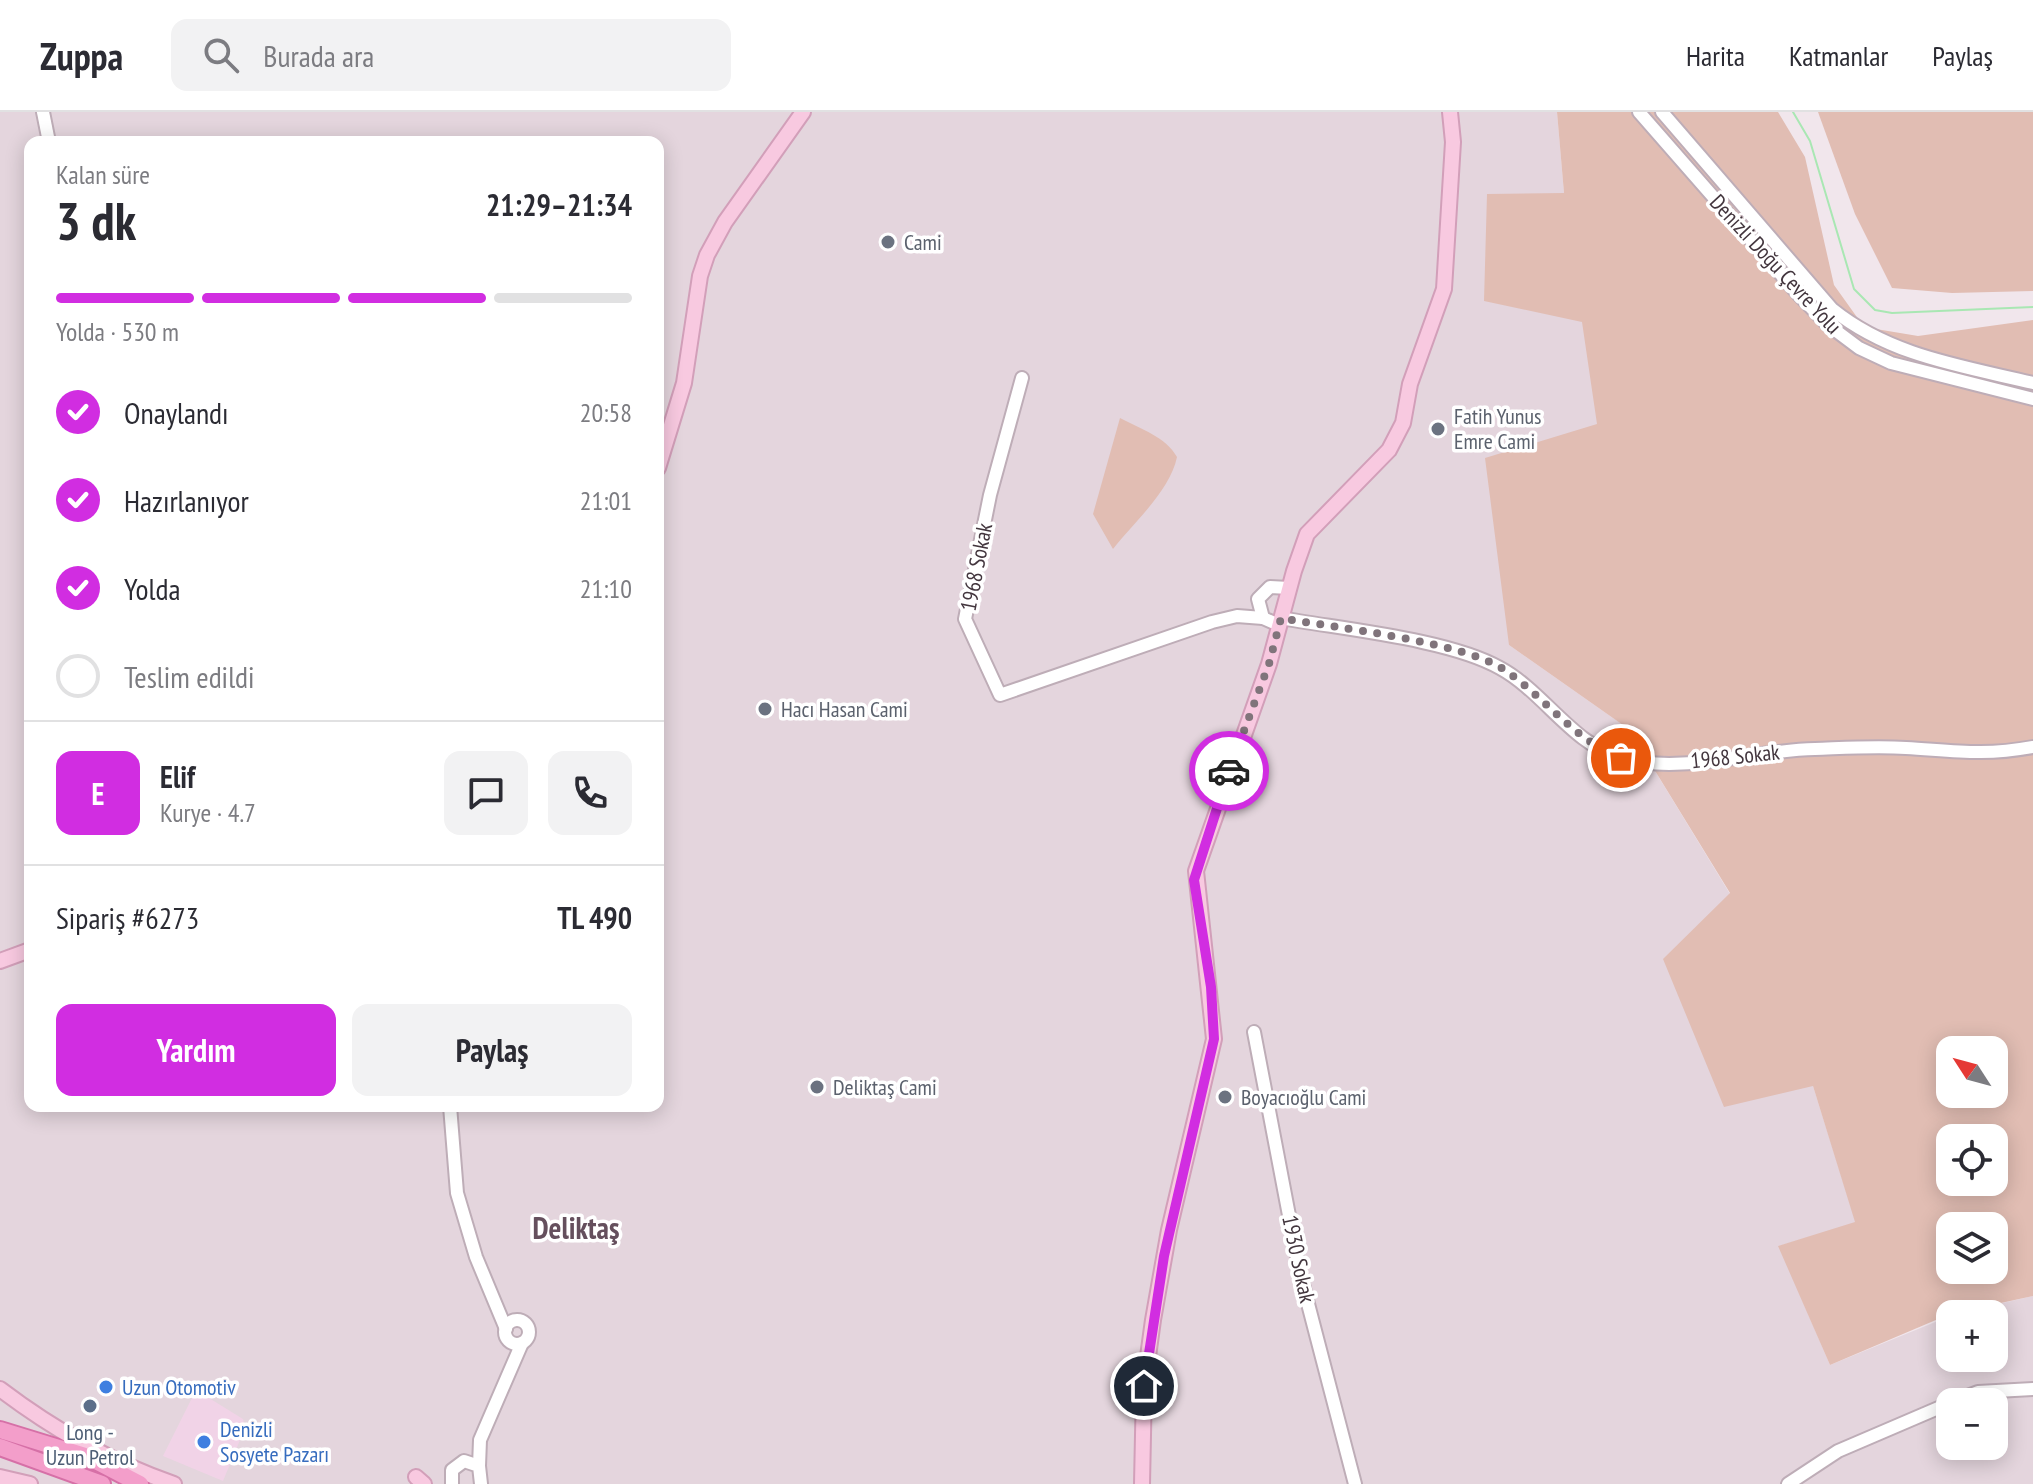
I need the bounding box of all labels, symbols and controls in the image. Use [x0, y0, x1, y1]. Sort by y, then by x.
search box [171, 19, 731, 91]
text: Zuppa [40, 31, 123, 80]
icon: search [199, 33, 243, 77]
text: Burada ara [263, 36, 374, 75]
text: Harita [1686, 37, 1745, 74]
text: Katmanlar [1789, 37, 1888, 74]
text: Paylaş [1932, 37, 1993, 74]
text: Kalan süre [56, 158, 150, 191]
text: 21:29–21:34 [486, 185, 632, 224]
text: 3 dk [56, 187, 136, 254]
street label: Denizli Doğu Çevre Yolu [1704, 188, 1848, 340]
place label: Cami [904, 228, 942, 256]
marker: Cami [879, 233, 897, 251]
text: Yolda · 530 m [56, 315, 179, 348]
icon: check [56, 390, 100, 434]
text: Onaylandı [124, 393, 229, 432]
text: 20:58 [580, 396, 632, 429]
place label: Fatih Yunus Emre Cami [1454, 402, 1541, 455]
marker: Fatih Yunus Emre Cami [1429, 420, 1447, 438]
icon: check [56, 478, 100, 522]
text: Hazırlanıyor [124, 481, 249, 520]
text: 21:01 [580, 484, 632, 517]
street label: 1968 Sokak [954, 520, 998, 613]
icon: check [56, 566, 100, 610]
text: Yolda [124, 569, 180, 608]
text: 21:10 [580, 572, 632, 605]
text: Teslim edildi [124, 657, 255, 696]
place label: Hacı Hasan Cami [781, 695, 908, 723]
marker: Hacı Hasan Cami [756, 700, 774, 718]
pin [1587, 724, 1655, 792]
courier [1189, 731, 1269, 811]
icon: bag [1599, 736, 1643, 780]
street label: 1968 Sokak [1689, 737, 1781, 775]
icon: car [1207, 749, 1251, 793]
button: chat [444, 751, 528, 835]
button: phone [548, 751, 632, 835]
text: Elif [160, 757, 195, 796]
text: E [92, 774, 104, 813]
text: Kurye · 4.7 [160, 796, 256, 829]
text: Sipariş #6273 [56, 898, 199, 937]
text: TL 490 [557, 898, 632, 937]
button: Yardım [56, 1004, 336, 1096]
button: Paylaş [352, 1004, 632, 1096]
north arrow [1936, 1036, 2008, 1108]
map controls [1936, 1036, 2008, 1460]
place label: Deliktaş Cami [833, 1073, 937, 1101]
marker: Deliktaş Cami [808, 1078, 826, 1096]
place label: Boyacıoğlu Cami [1241, 1083, 1366, 1111]
marker: Boyacıoğlu Cami [1216, 1088, 1234, 1106]
button: locate [1936, 1124, 2008, 1196]
district label: Deliktaş [533, 1208, 619, 1247]
button: layers [1936, 1212, 2008, 1284]
street label: 1930 Sokak [1276, 1213, 1322, 1306]
button: + [1936, 1300, 2008, 1372]
pin [1110, 1352, 1178, 1420]
icon: home [1122, 1364, 1166, 1408]
place label: Uzun Otomotiv [122, 1373, 236, 1401]
marker: Uzun Otomotiv [97, 1378, 115, 1396]
button: − [1936, 1388, 2008, 1460]
marker: Long - Uzun Petrol [81, 1397, 99, 1415]
place label: Denizli Sosyete Pazarı [220, 1415, 329, 1468]
place label: Long - Uzun Petrol [46, 1418, 135, 1471]
marker: Denizli Sosyete Pazarı [195, 1433, 213, 1451]

